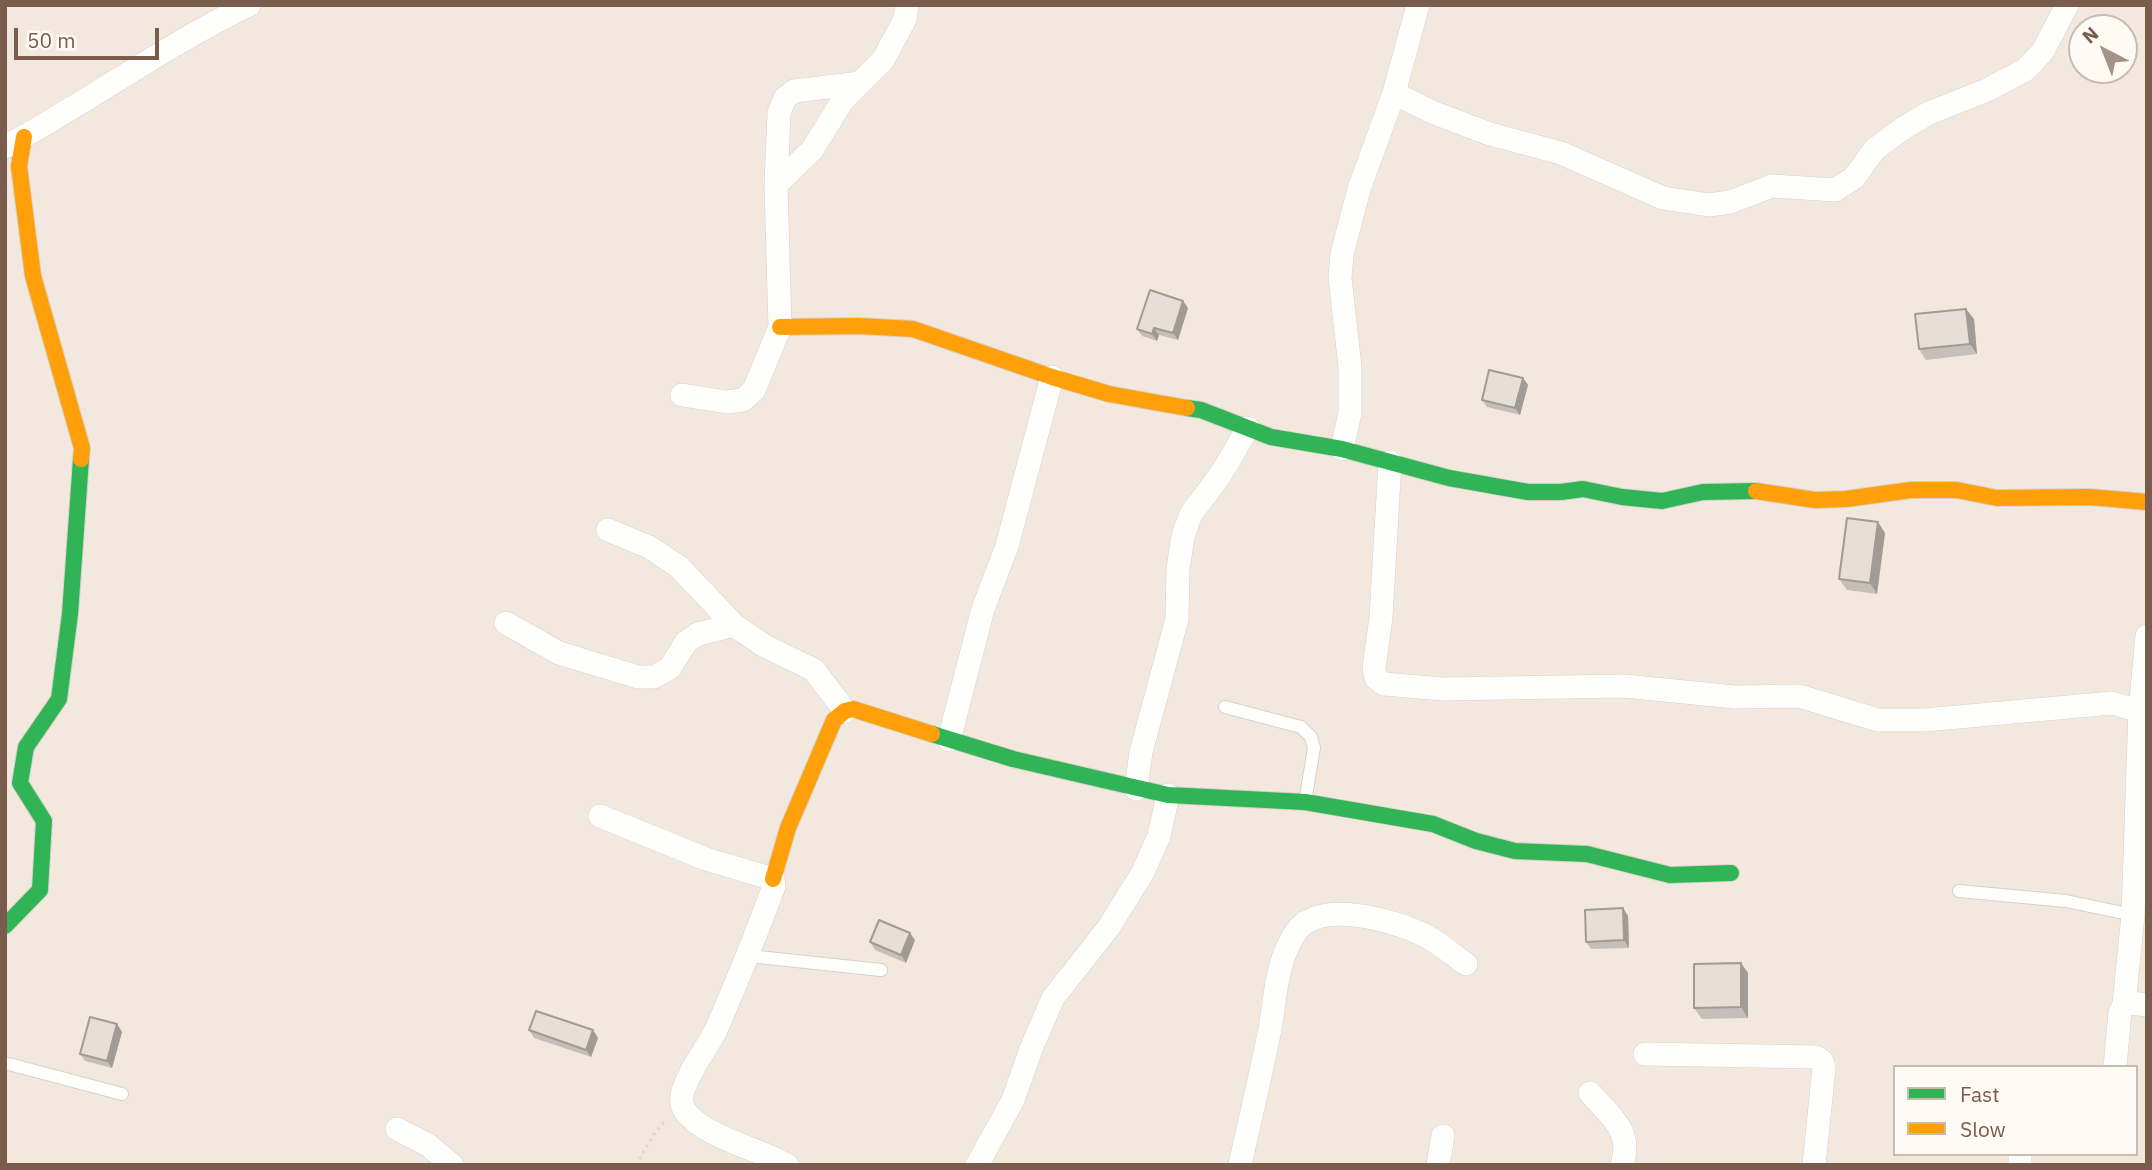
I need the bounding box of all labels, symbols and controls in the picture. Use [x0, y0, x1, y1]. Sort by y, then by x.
scale bar [18, 14, 163, 58]
north arrow [2068, 14, 2138, 84]
text: N [2077, 21, 2103, 48]
text: 50 m [27, 26, 76, 54]
legend [1893, 1065, 2138, 1156]
text: Fast [1960, 1080, 2000, 1108]
text: Slow [1960, 1115, 2006, 1143]

